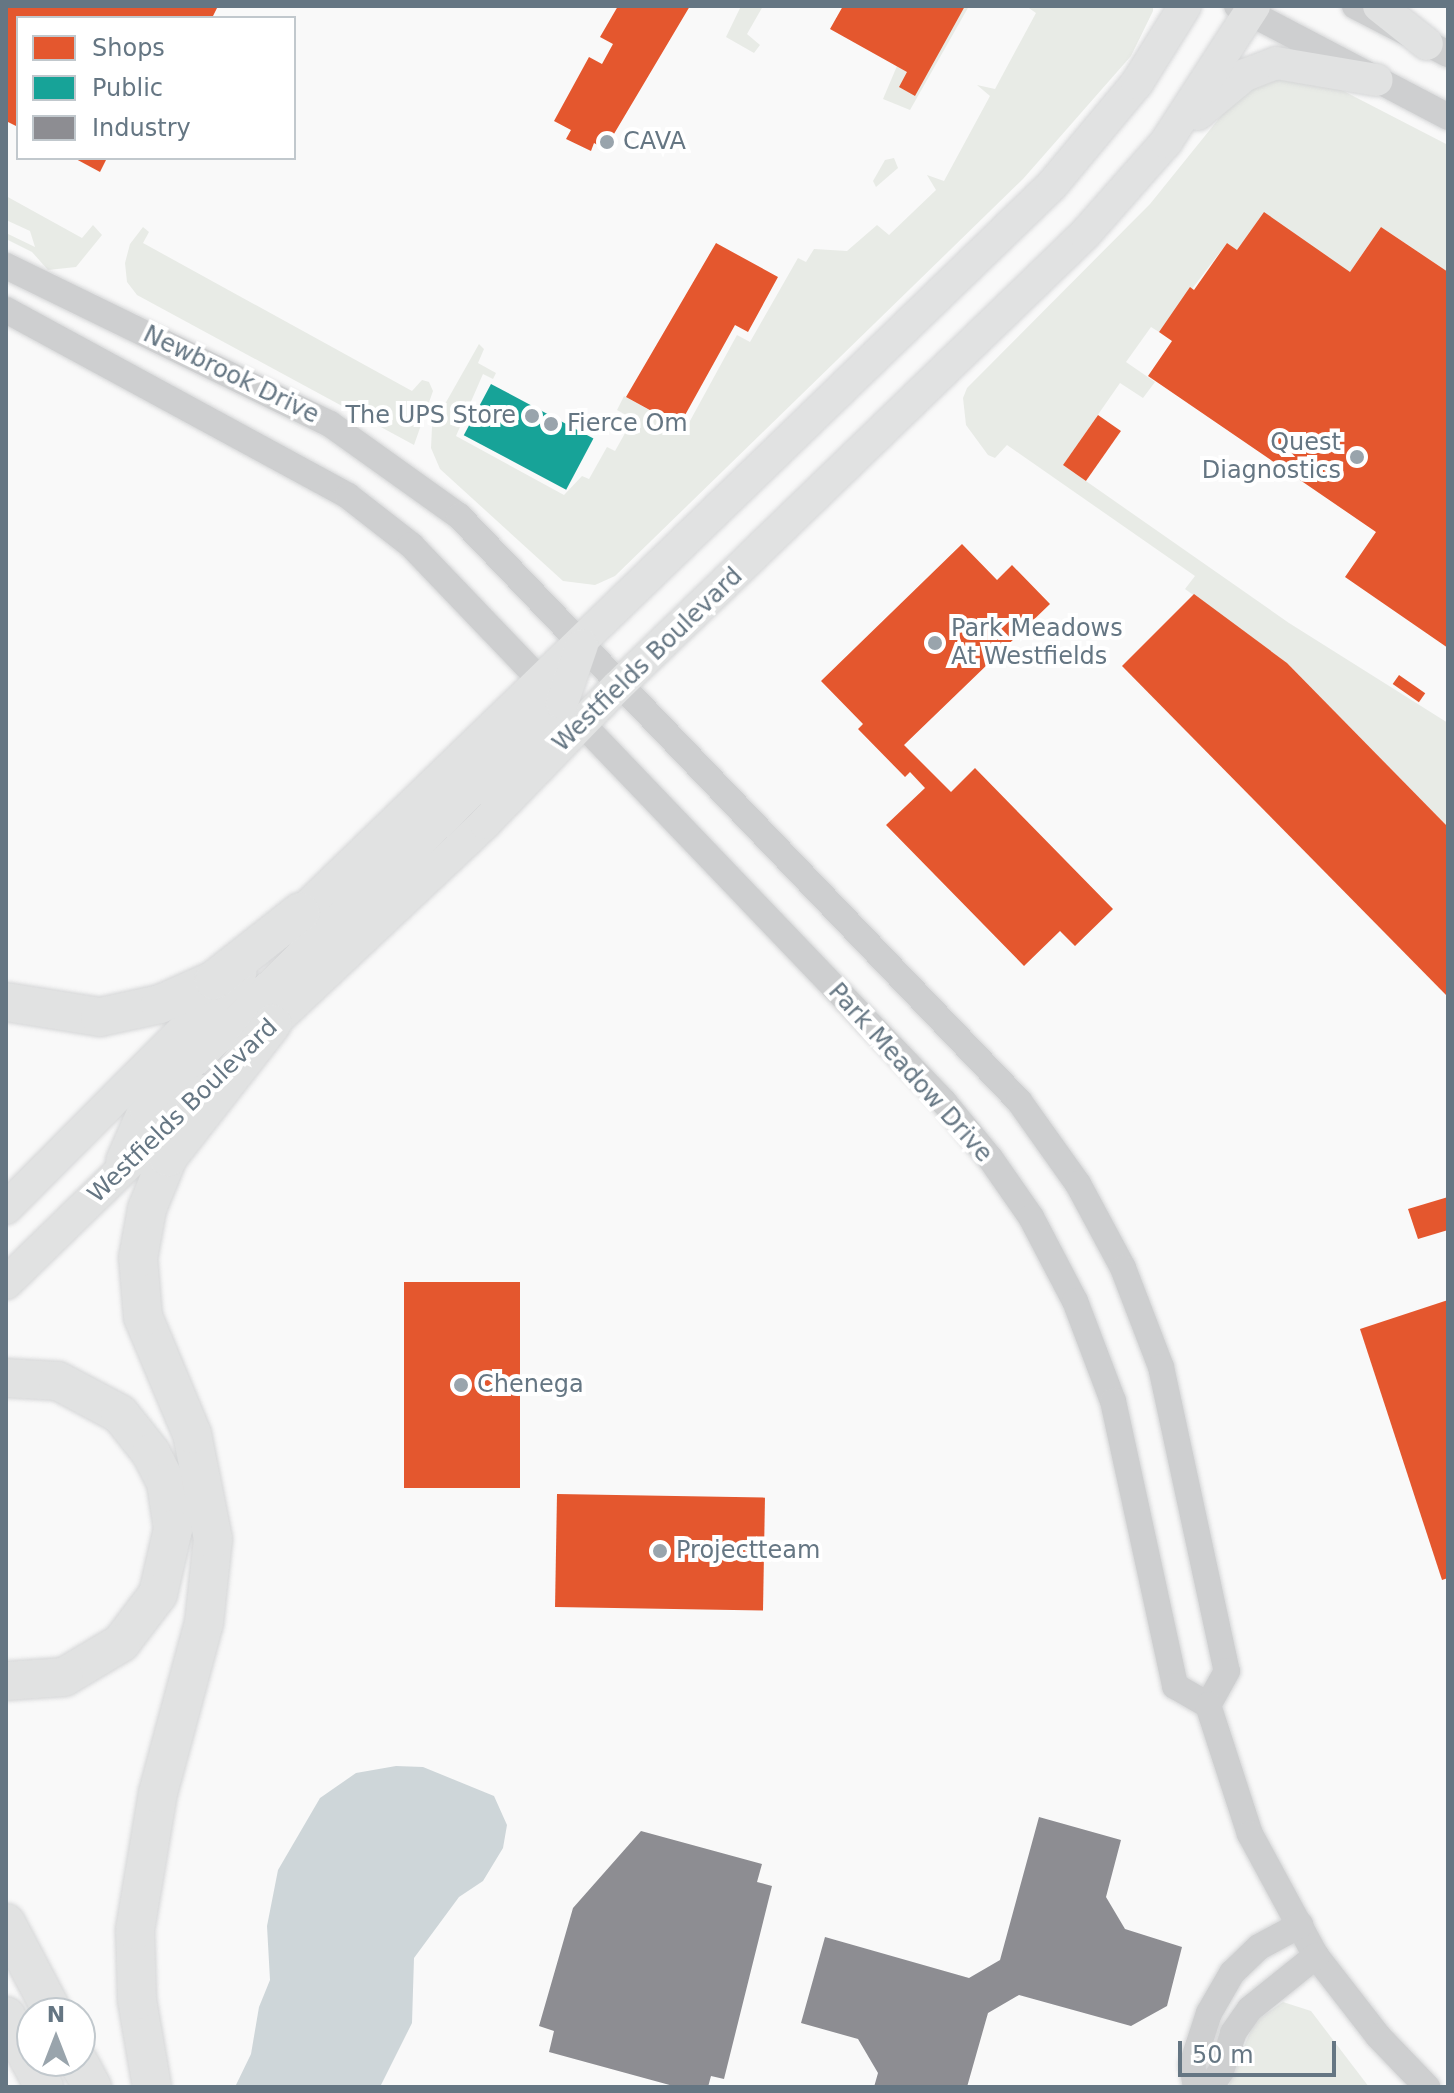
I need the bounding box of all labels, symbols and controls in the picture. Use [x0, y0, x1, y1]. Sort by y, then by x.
legend [16, 16, 296, 160]
text: Shops [92, 34, 165, 62]
text: Public [92, 74, 163, 102]
text: Industry [92, 114, 191, 142]
place label: CAVA [623, 128, 686, 156]
marker: CAVA [598, 133, 616, 151]
street label: Newbrook Drive [138, 320, 324, 430]
place label: The UPS Store [345, 402, 516, 430]
marker: The UPS Store [523, 407, 541, 425]
place label: Fierce Om [567, 410, 688, 438]
marker: Fierce Om [542, 415, 560, 433]
place label: Quest Diagnostics [1202, 429, 1341, 485]
marker: Quest Diagnostics [1348, 448, 1366, 466]
street label: Westfields Boulevard [547, 562, 749, 758]
place label: Park Meadows At Westfields [951, 615, 1123, 671]
marker: Park Meadows At Westfields [926, 634, 944, 652]
street label: Park Meadow Drive [822, 978, 998, 1168]
street label: Westfields Boulevard [82, 1013, 284, 1209]
place label: Chenega [477, 1371, 584, 1399]
marker: Chenega [452, 1376, 470, 1394]
place label: Projectteam [676, 1537, 820, 1565]
marker: Projectteam [651, 1542, 669, 1560]
north arrow [16, 1997, 96, 2077]
text: N [47, 2002, 65, 2027]
scale bar [1182, 2025, 1340, 2075]
text: 50 m [1192, 2041, 1254, 2069]

